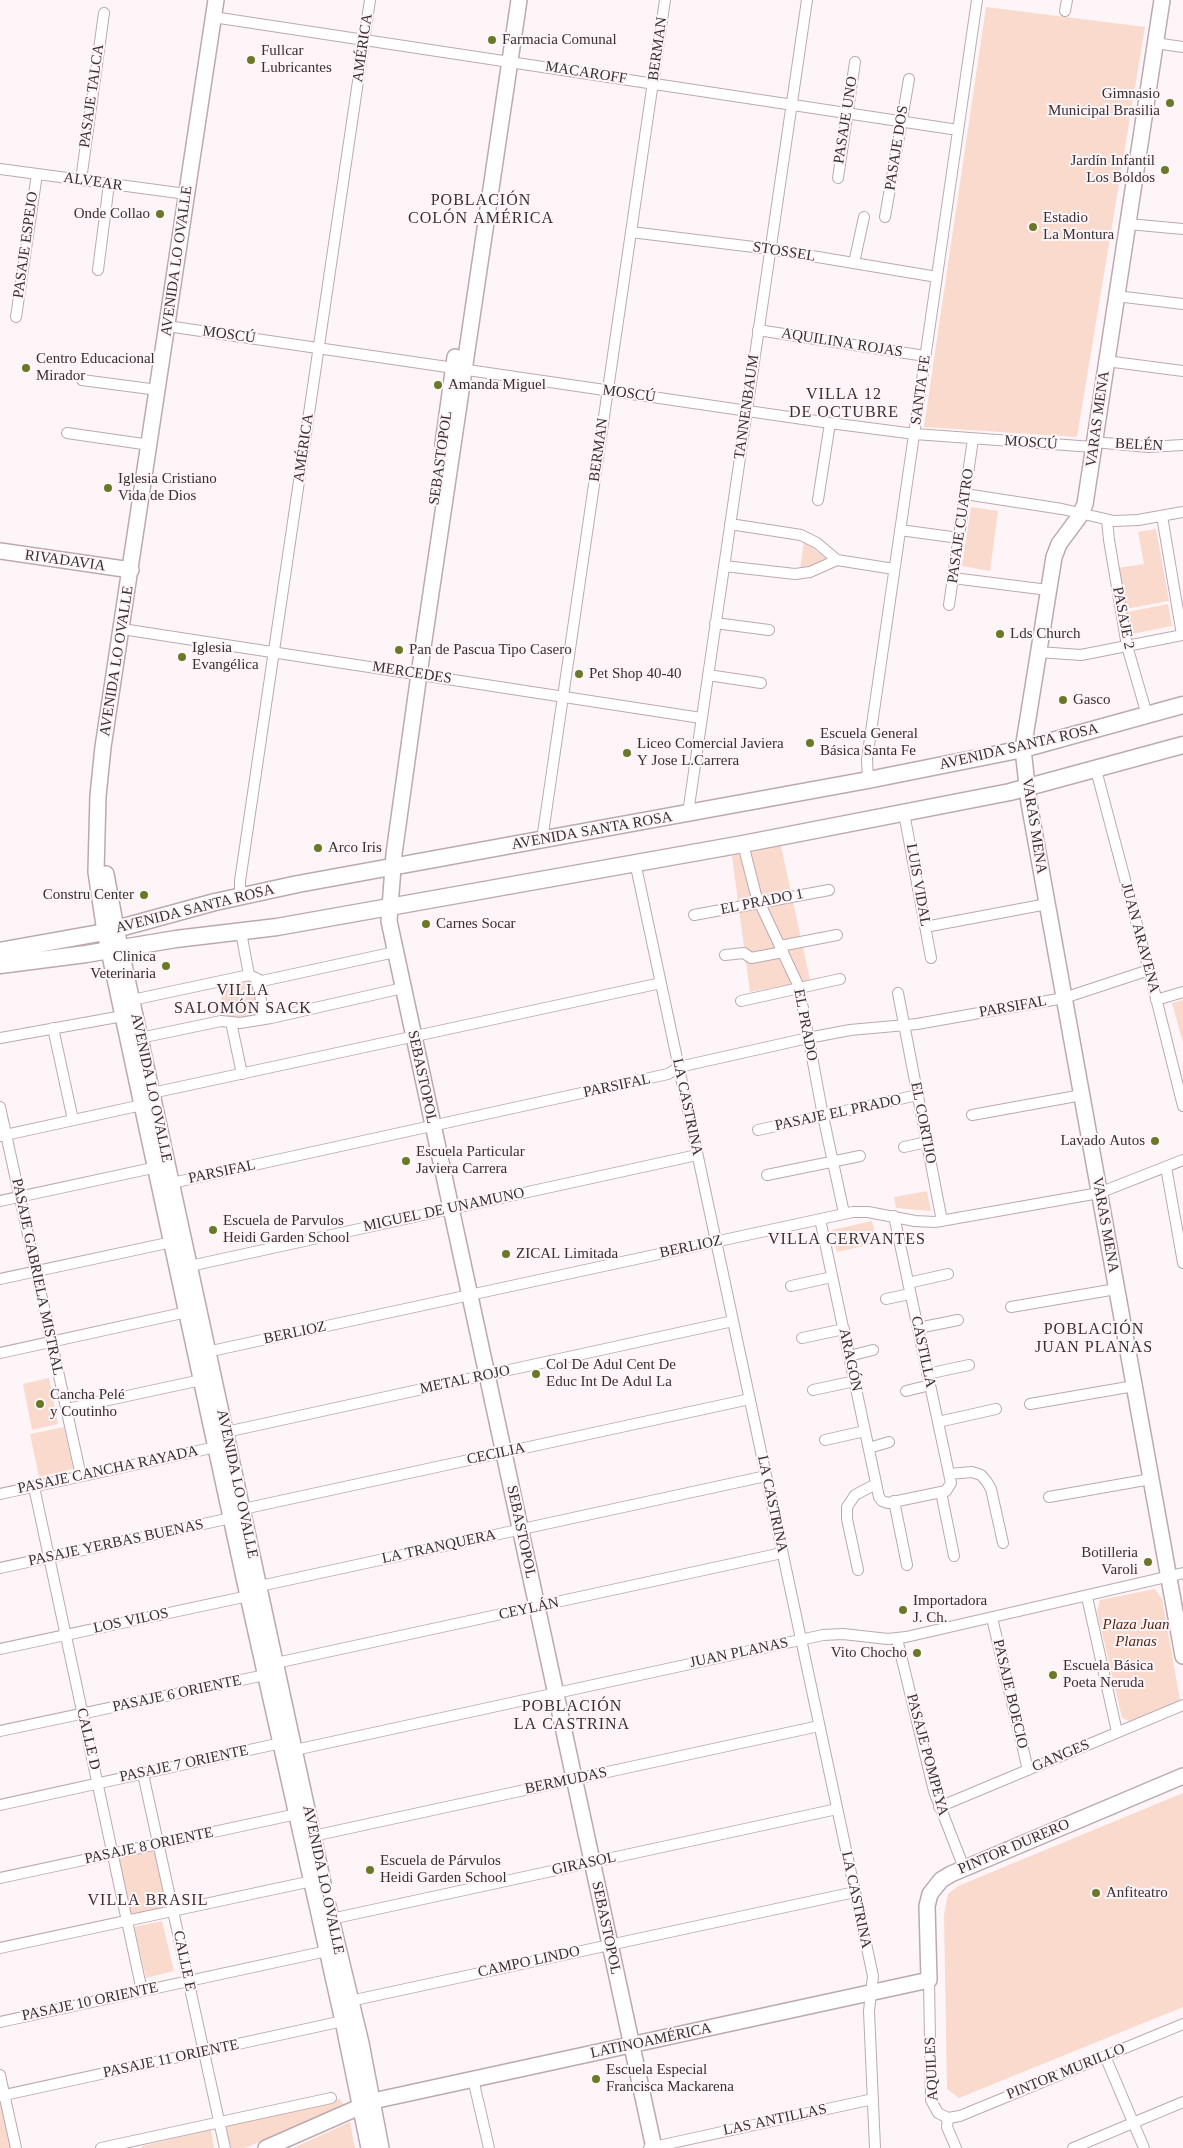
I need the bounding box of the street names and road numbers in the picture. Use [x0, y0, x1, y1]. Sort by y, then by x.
street label: AMÉRICA [349, 12, 377, 84]
street label: BERMAN [645, 16, 671, 82]
street label: PASAJE TALCA [76, 43, 108, 149]
street label: MACAROFF [544, 58, 628, 88]
street label: PASAJE UNO [830, 75, 862, 165]
street label: PASAJE DOS [881, 104, 913, 192]
street label: ALVEAR [62, 169, 124, 195]
street label: AVENIDA LO OVALLE [158, 185, 196, 337]
street label: PASAJE ESPEJO [10, 191, 42, 299]
street label: STOSSEL [751, 238, 817, 266]
street label: MOSCÚ [201, 322, 257, 348]
street label: AQUILINA ROJAS [780, 324, 904, 362]
street label: TANNENBAUM [731, 354, 763, 460]
street label: SANTA FE [907, 354, 935, 426]
street label: VARAS MENA [1082, 370, 1114, 468]
street label: MOSCÚ [601, 381, 657, 407]
street label: SEBASTOPOL [425, 410, 457, 506]
street label: AMÉRICA [290, 412, 318, 484]
street label: BERMAN [586, 417, 612, 483]
street label: MOSCÚ [1004, 432, 1058, 454]
street label: BELÉN [1114, 435, 1164, 455]
street label: PASAJE CUATRO [944, 467, 978, 585]
street label: RIVADAVIA [24, 546, 106, 576]
street label: AVENIDA LO OVALLE [96, 585, 138, 737]
street label: PASAJE 2 [1108, 585, 1138, 651]
street label: MERCEDES [371, 658, 453, 688]
street label: AVENIDA SANTA ROSA [938, 720, 1100, 774]
street label: VARAS MENA [1018, 777, 1050, 875]
street label: AVENIDA SANTA ROSA [510, 808, 674, 854]
street label: LUIS VIDAL [902, 842, 934, 928]
street label: AVENIDA SANTA ROSA [114, 881, 276, 937]
street label: JUAN ARAVENA [1117, 881, 1163, 995]
street label: EL PRADO 1 [719, 885, 805, 919]
street label: EL PRADO [789, 987, 821, 1063]
street label: PARSIFAL [978, 992, 1048, 1022]
street label: AVENIDA LO OVALLE [126, 1012, 176, 1164]
street label: SEBASTOPOL [403, 1029, 441, 1125]
street label: LA CASTRINA [668, 1057, 706, 1157]
street label: PARSIFAL [582, 1070, 652, 1102]
street label: EL CORTIJO [906, 1081, 940, 1165]
street label: PASAJE EL PRADO [773, 1091, 903, 1135]
street label: PARSIFAL [187, 1156, 257, 1188]
street label: VARAS MENA [1088, 1176, 1122, 1274]
street label: PASAJE GABRIELA MISTRAL [7, 1177, 67, 1377]
street label: MIGUEL DE UNAMUNO [362, 1184, 526, 1236]
street label: BERLIOZ [658, 1232, 724, 1262]
street label: CASTILLA [907, 1315, 939, 1389]
street label: BERLIOZ [262, 1318, 328, 1348]
street label: ARAGÓN [835, 1327, 865, 1393]
street label: METAL ROJO [418, 1362, 512, 1398]
street label: AVENIDA LO OVALLE [212, 1408, 262, 1560]
street label: CECILIA [465, 1439, 527, 1469]
street label: PASAJE CANCHA RAYADA [16, 1442, 200, 1498]
street label: LA CASTRINA [753, 1454, 791, 1554]
street label: SEBASTOPOL [502, 1484, 540, 1580]
street label: PASAJE YERBAS BUENAS [27, 1516, 205, 1570]
street label: LA TRANQUERA [380, 1526, 498, 1568]
street label: CEYLÁN [497, 1594, 561, 1624]
street label: LOS VILOS [92, 1604, 170, 1638]
street label: JUAN PLANAS [688, 1634, 790, 1672]
street label: PASAJE BOECIO [989, 1638, 1031, 1750]
street label: PASAJE 6 ORIENTE [111, 1672, 243, 1716]
street label: PASAJE POMPEYA [902, 1692, 952, 1818]
street label: CALLE D [72, 1706, 104, 1772]
street label: GANGES [1029, 1736, 1093, 1776]
street label: PASAJE 7 ORIENTE [118, 1742, 250, 1786]
street label: BERMUDAS [523, 1764, 609, 1798]
street label: AVENIDA LO OVALLE [298, 1804, 348, 1956]
street label: PINTOR DURERO [956, 1815, 1072, 1879]
street label: PASAJE 8 ORIENTE [83, 1824, 215, 1868]
street label: GIRASOL [550, 1848, 618, 1880]
street label: LA CASTRINA [837, 1850, 875, 1950]
street label: SEBASTOPOL [587, 1880, 625, 1976]
street label: CALLE E [169, 1929, 199, 1993]
street label: CAMPO LINDO [476, 1942, 582, 1982]
street label: PASAJE 10 ORIENTE [20, 1979, 160, 2025]
street label: LATINOAMÉRICA [589, 2019, 713, 2063]
street label: PASAJE 11 ORIENTE [102, 2036, 240, 2082]
street label: AQUILES [921, 2036, 943, 2102]
street label: PINTOR MURILLO [1004, 2040, 1128, 2104]
street label: LAS ANTILLAS [722, 2100, 828, 2140]

